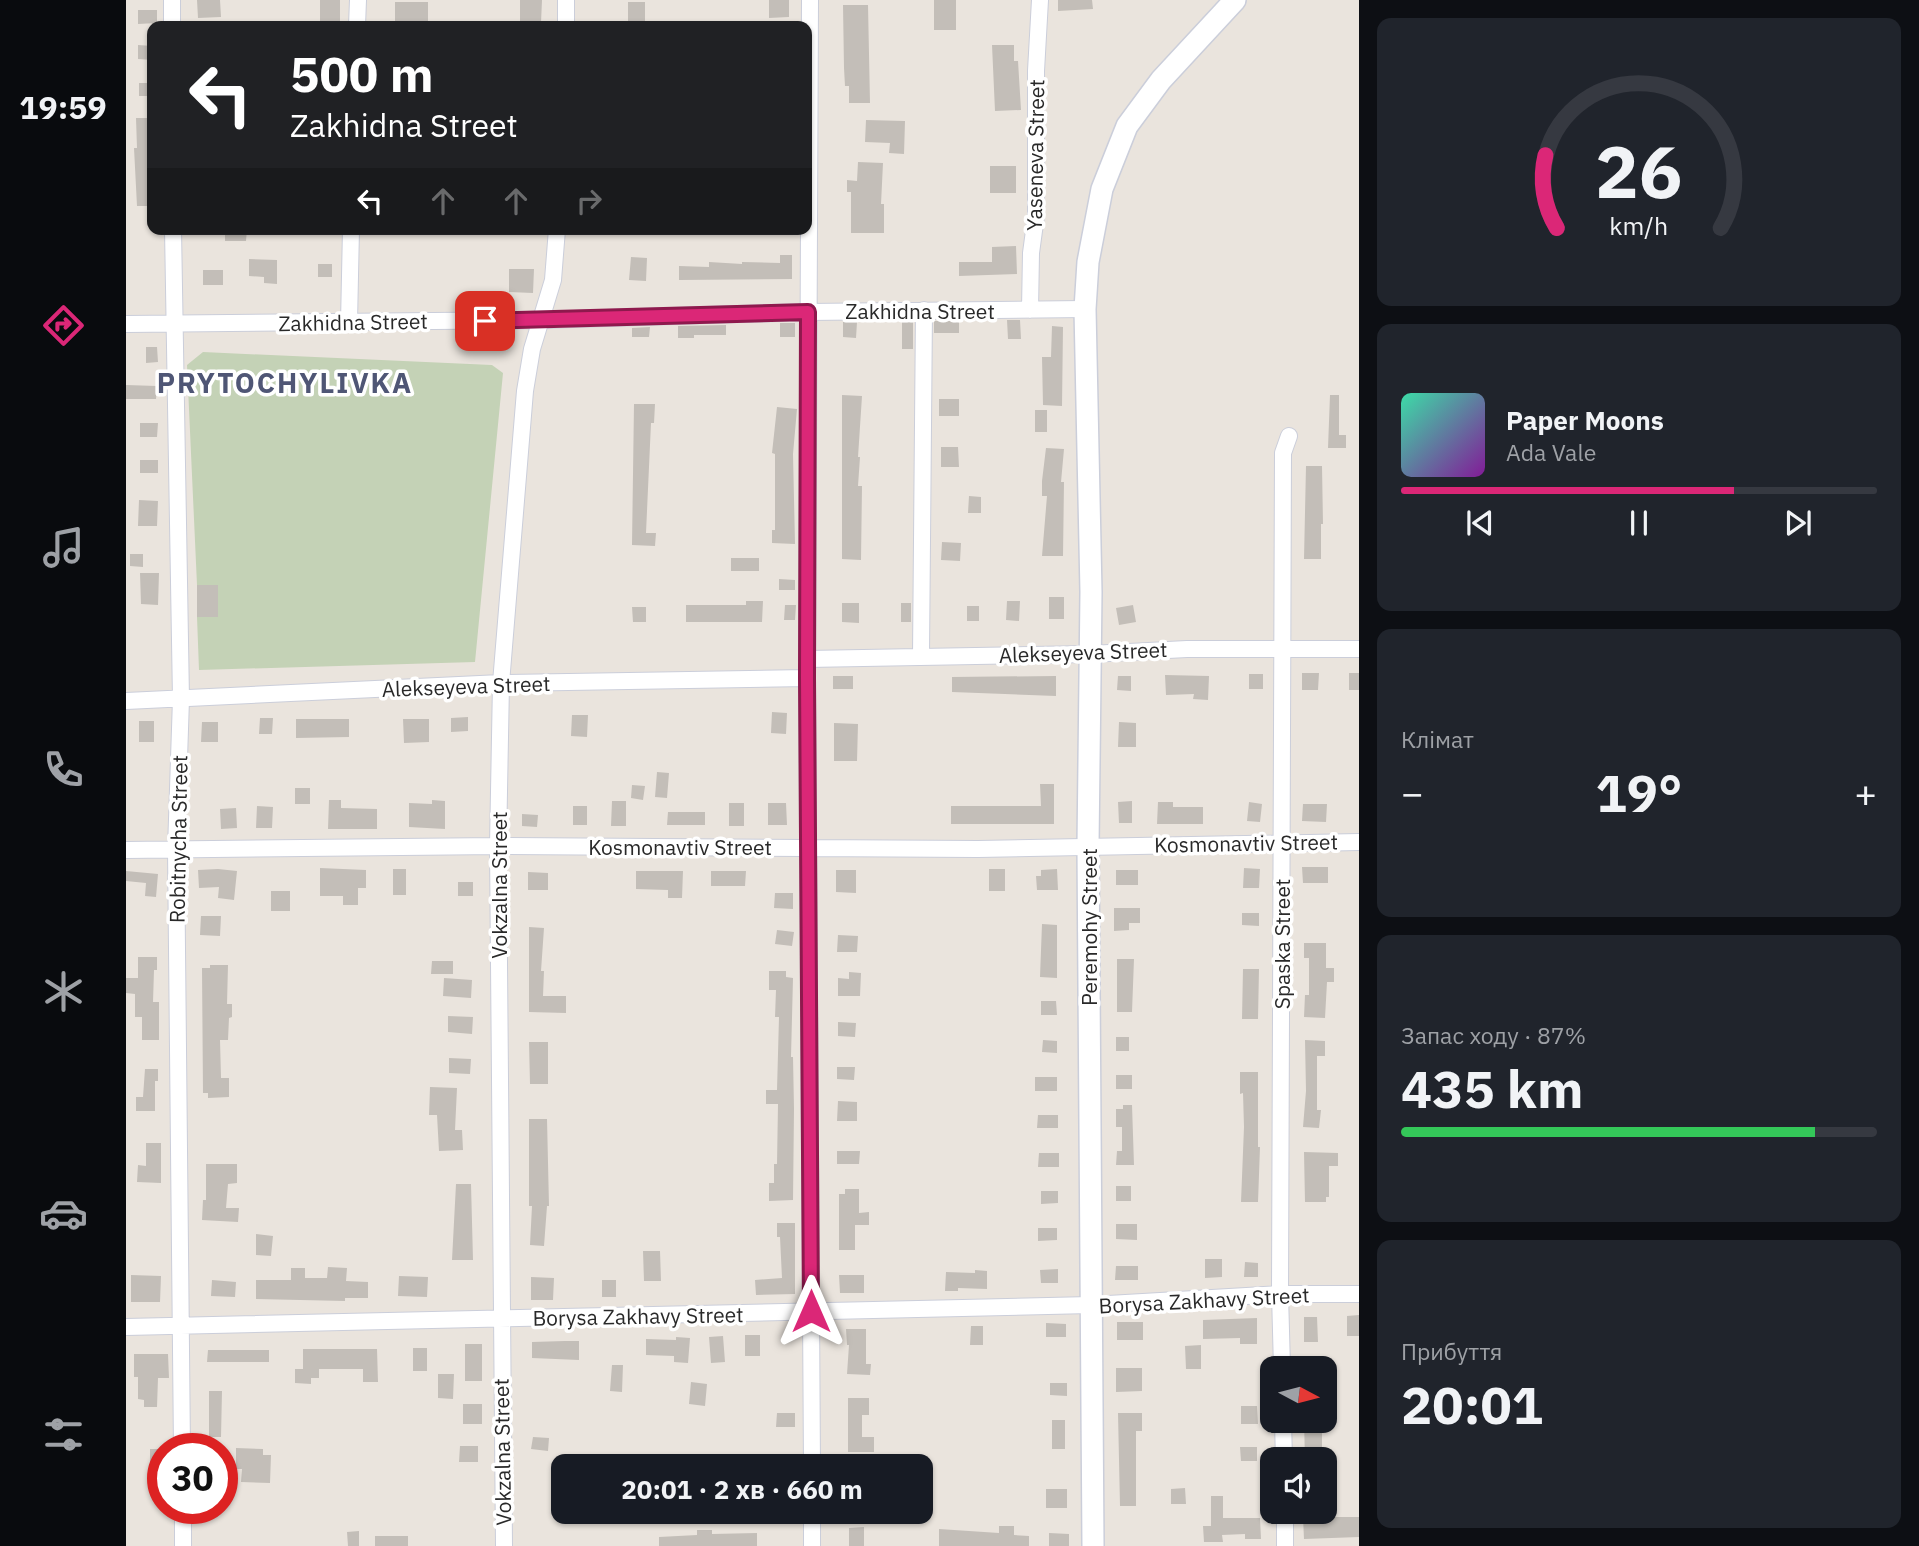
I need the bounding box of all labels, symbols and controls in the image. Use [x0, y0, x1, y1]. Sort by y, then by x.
text: 500 m [290, 42, 434, 105]
icon: left [175, 49, 266, 140]
street label: Yaseneva Street [1020, 79, 1050, 231]
text: 19:59 [19, 86, 107, 128]
text: Zakhidna Street [290, 104, 518, 146]
text: 26 [1595, 123, 1683, 218]
icon: left [351, 182, 389, 220]
icon: ahead [424, 182, 462, 220]
icon: ahead [497, 182, 535, 220]
icon: right [570, 182, 608, 220]
text: km/h [1610, 209, 1668, 242]
pin [455, 291, 515, 351]
street label: Zakhidna Street [845, 297, 995, 325]
icon: directions [39, 301, 88, 350]
icon: arrive [466, 302, 504, 340]
street label: Zakhidna Street [278, 307, 428, 337]
district label: PRYTOCHYLIVKA [157, 364, 413, 401]
text: Paper Moons [1506, 403, 1664, 437]
text: Ada Vale [1506, 437, 1596, 467]
icon: previous [1461, 504, 1499, 542]
icon: pause [1620, 504, 1658, 542]
icon: next [1779, 504, 1817, 542]
icon: music [39, 523, 88, 572]
street label: Alekseyeva Street [998, 635, 1168, 669]
street label: Alekseyeva Street [381, 669, 551, 703]
text: Клімат [1401, 724, 1474, 754]
icon: phone [39, 745, 88, 794]
street label: Robitnycha Street [163, 755, 193, 923]
text: 19° [1596, 759, 1682, 826]
text: − [1401, 768, 1424, 817]
text: + [1854, 768, 1877, 817]
street label: Vokzalna Street [485, 811, 513, 959]
street label: Kosmonavtiv Street [1154, 827, 1338, 859]
street label: Kosmonavtiv Street [588, 833, 772, 861]
street label: Peremohy Street [1075, 848, 1103, 1006]
street label: Spaska Street [1268, 879, 1296, 1009]
icon: climate [39, 967, 88, 1016]
text: Запас ходу · 87% [1401, 1020, 1586, 1050]
text: 435 km [1401, 1055, 1583, 1122]
icon: car [39, 1189, 88, 1238]
position arrow [774, 1274, 848, 1348]
street label: Borysa Zakhavy Street [1098, 1280, 1310, 1320]
street label: Borysa Zakhavy Street [532, 1300, 744, 1332]
text: Прибуття [1401, 1336, 1502, 1366]
north arrow [1260, 1356, 1337, 1433]
map controls [1260, 1356, 1337, 1524]
text: 20:01 [1401, 1371, 1543, 1438]
street label: Vokzalna Street [487, 1378, 517, 1526]
icon: filters [39, 1410, 88, 1459]
speed limit sign: 30 [147, 1433, 238, 1524]
button: sound [1260, 1447, 1337, 1524]
text: 20:01 · 2 хв · 660 m [621, 1472, 863, 1506]

